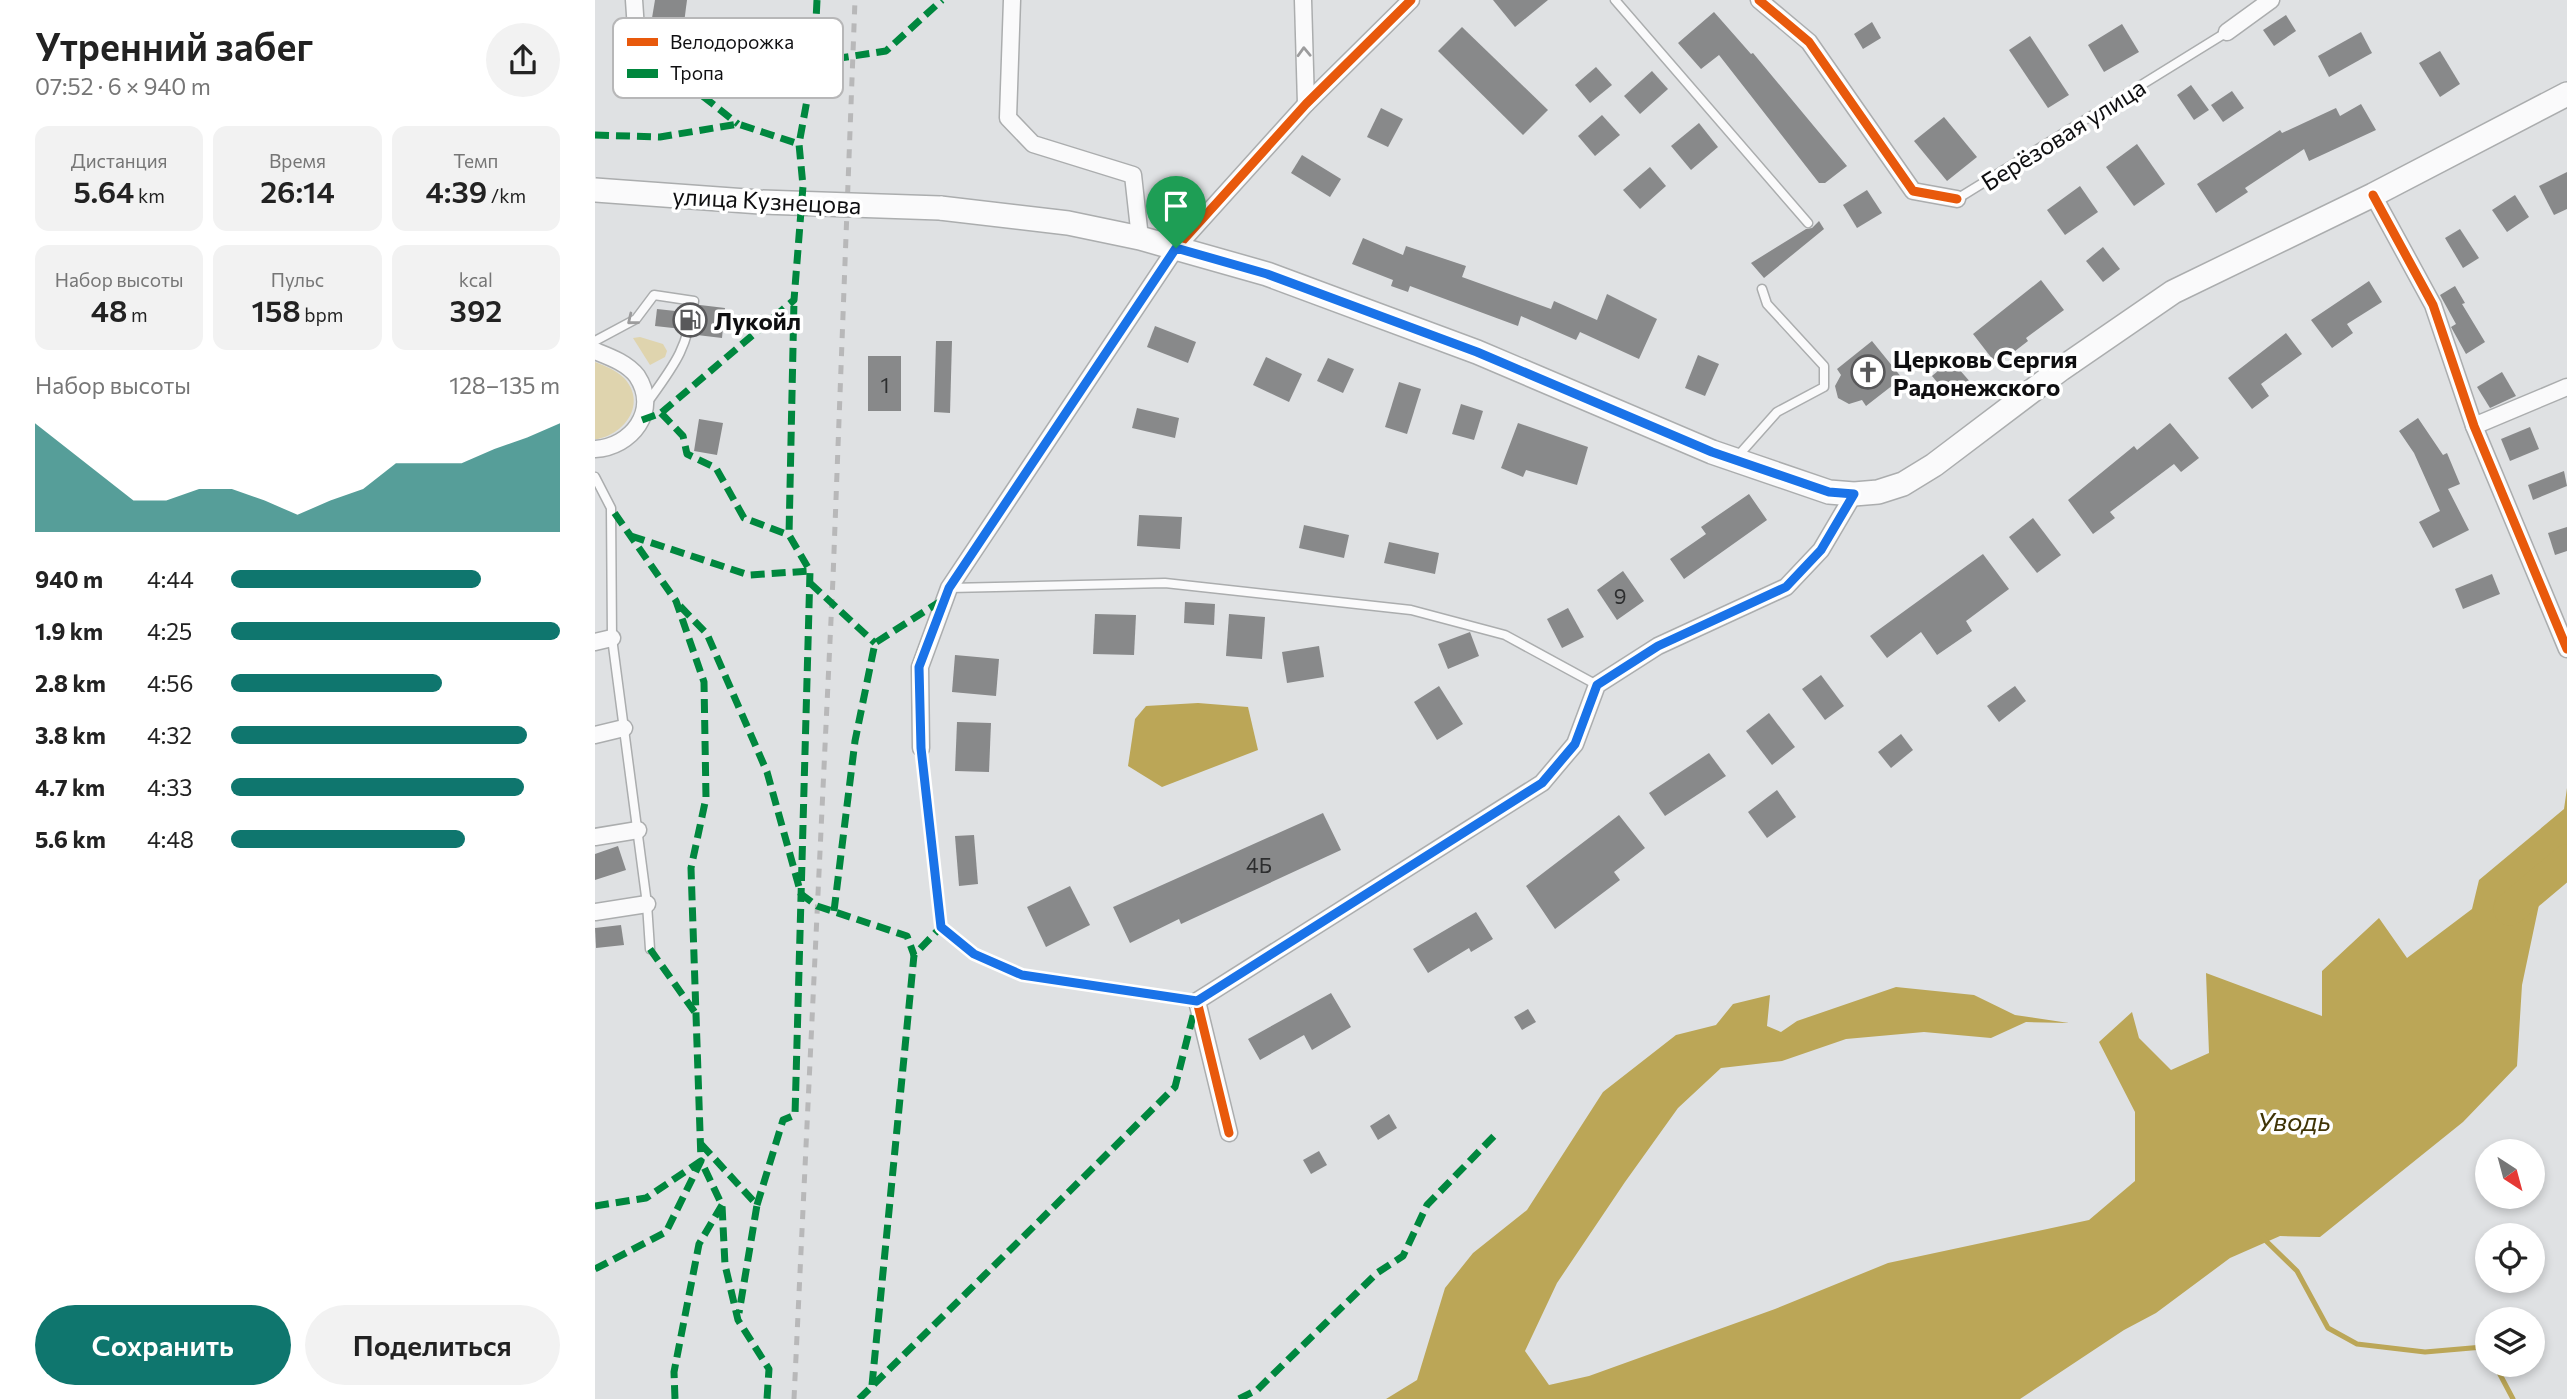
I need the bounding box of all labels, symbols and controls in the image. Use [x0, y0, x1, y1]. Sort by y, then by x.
legend [613, 18, 843, 98]
text: Утренний забег [35, 22, 313, 69]
button: share [486, 23, 560, 97]
text: Велодорожка [670, 30, 794, 53]
one-way arrow [1296, 46, 1312, 57]
text: Тропа [670, 61, 724, 84]
text: 07:52 · 6 × 940 m [35, 72, 211, 100]
street label: Берёзовая улица [1975, 72, 2151, 196]
text: Дистанция [71, 149, 168, 172]
text: Время [269, 149, 326, 172]
text: Темп [453, 149, 498, 172]
text: 5.64 [73, 172, 134, 209]
text: 26:14 [260, 172, 335, 209]
text: 4:39 [425, 172, 487, 209]
pin [1146, 176, 1206, 248]
street label: улица Кузнецова [672, 181, 862, 219]
text: km [134, 184, 165, 207]
text: /km [487, 184, 526, 207]
icon: arrive [1157, 187, 1195, 225]
text: Набор высоты [55, 268, 184, 291]
text: Пульс [271, 268, 324, 291]
text: kcal [459, 268, 493, 291]
text: 48 [91, 291, 127, 328]
text: 158 [252, 291, 301, 328]
text: 392 [450, 291, 502, 328]
fuel station icon: Лукойл [671, 301, 709, 339]
text: m [127, 303, 148, 326]
text: bpm [301, 303, 343, 326]
place label: Лукойл [714, 306, 801, 335]
one-way arrow [627, 312, 640, 324]
place label: Церковь Сергия Радонежского [1893, 344, 2077, 401]
church icon: Церковь Сергия Радонежского [1849, 353, 1887, 391]
text: Набор высоты [35, 371, 191, 399]
text: 128–135 m [449, 371, 560, 399]
house number: 1 [881, 372, 889, 397]
text: 940 m [35, 565, 103, 593]
text: 4:44 [147, 565, 194, 593]
house number: 9 [1614, 583, 1626, 608]
text: 1.9 km [35, 617, 103, 645]
text: 4:25 [147, 617, 192, 645]
text: 2.8 km [35, 669, 106, 697]
text: 4:56 [147, 669, 193, 697]
text: 3.8 km [35, 721, 106, 749]
text: 4:32 [147, 721, 192, 749]
text: 4.7 km [35, 773, 105, 801]
text: 4:33 [147, 773, 192, 801]
text: 5.6 km [35, 825, 106, 853]
text: 4:48 [147, 825, 194, 853]
house number: 4Б [1246, 852, 1272, 877]
water label: Уводь [2257, 1105, 2331, 1136]
north arrow [2475, 1139, 2545, 1209]
map controls [2475, 1139, 2545, 1377]
button: locate [2475, 1223, 2545, 1293]
button: Сохранить [35, 1305, 291, 1385]
button: Поделиться [305, 1305, 560, 1385]
button: layers [2475, 1307, 2545, 1377]

